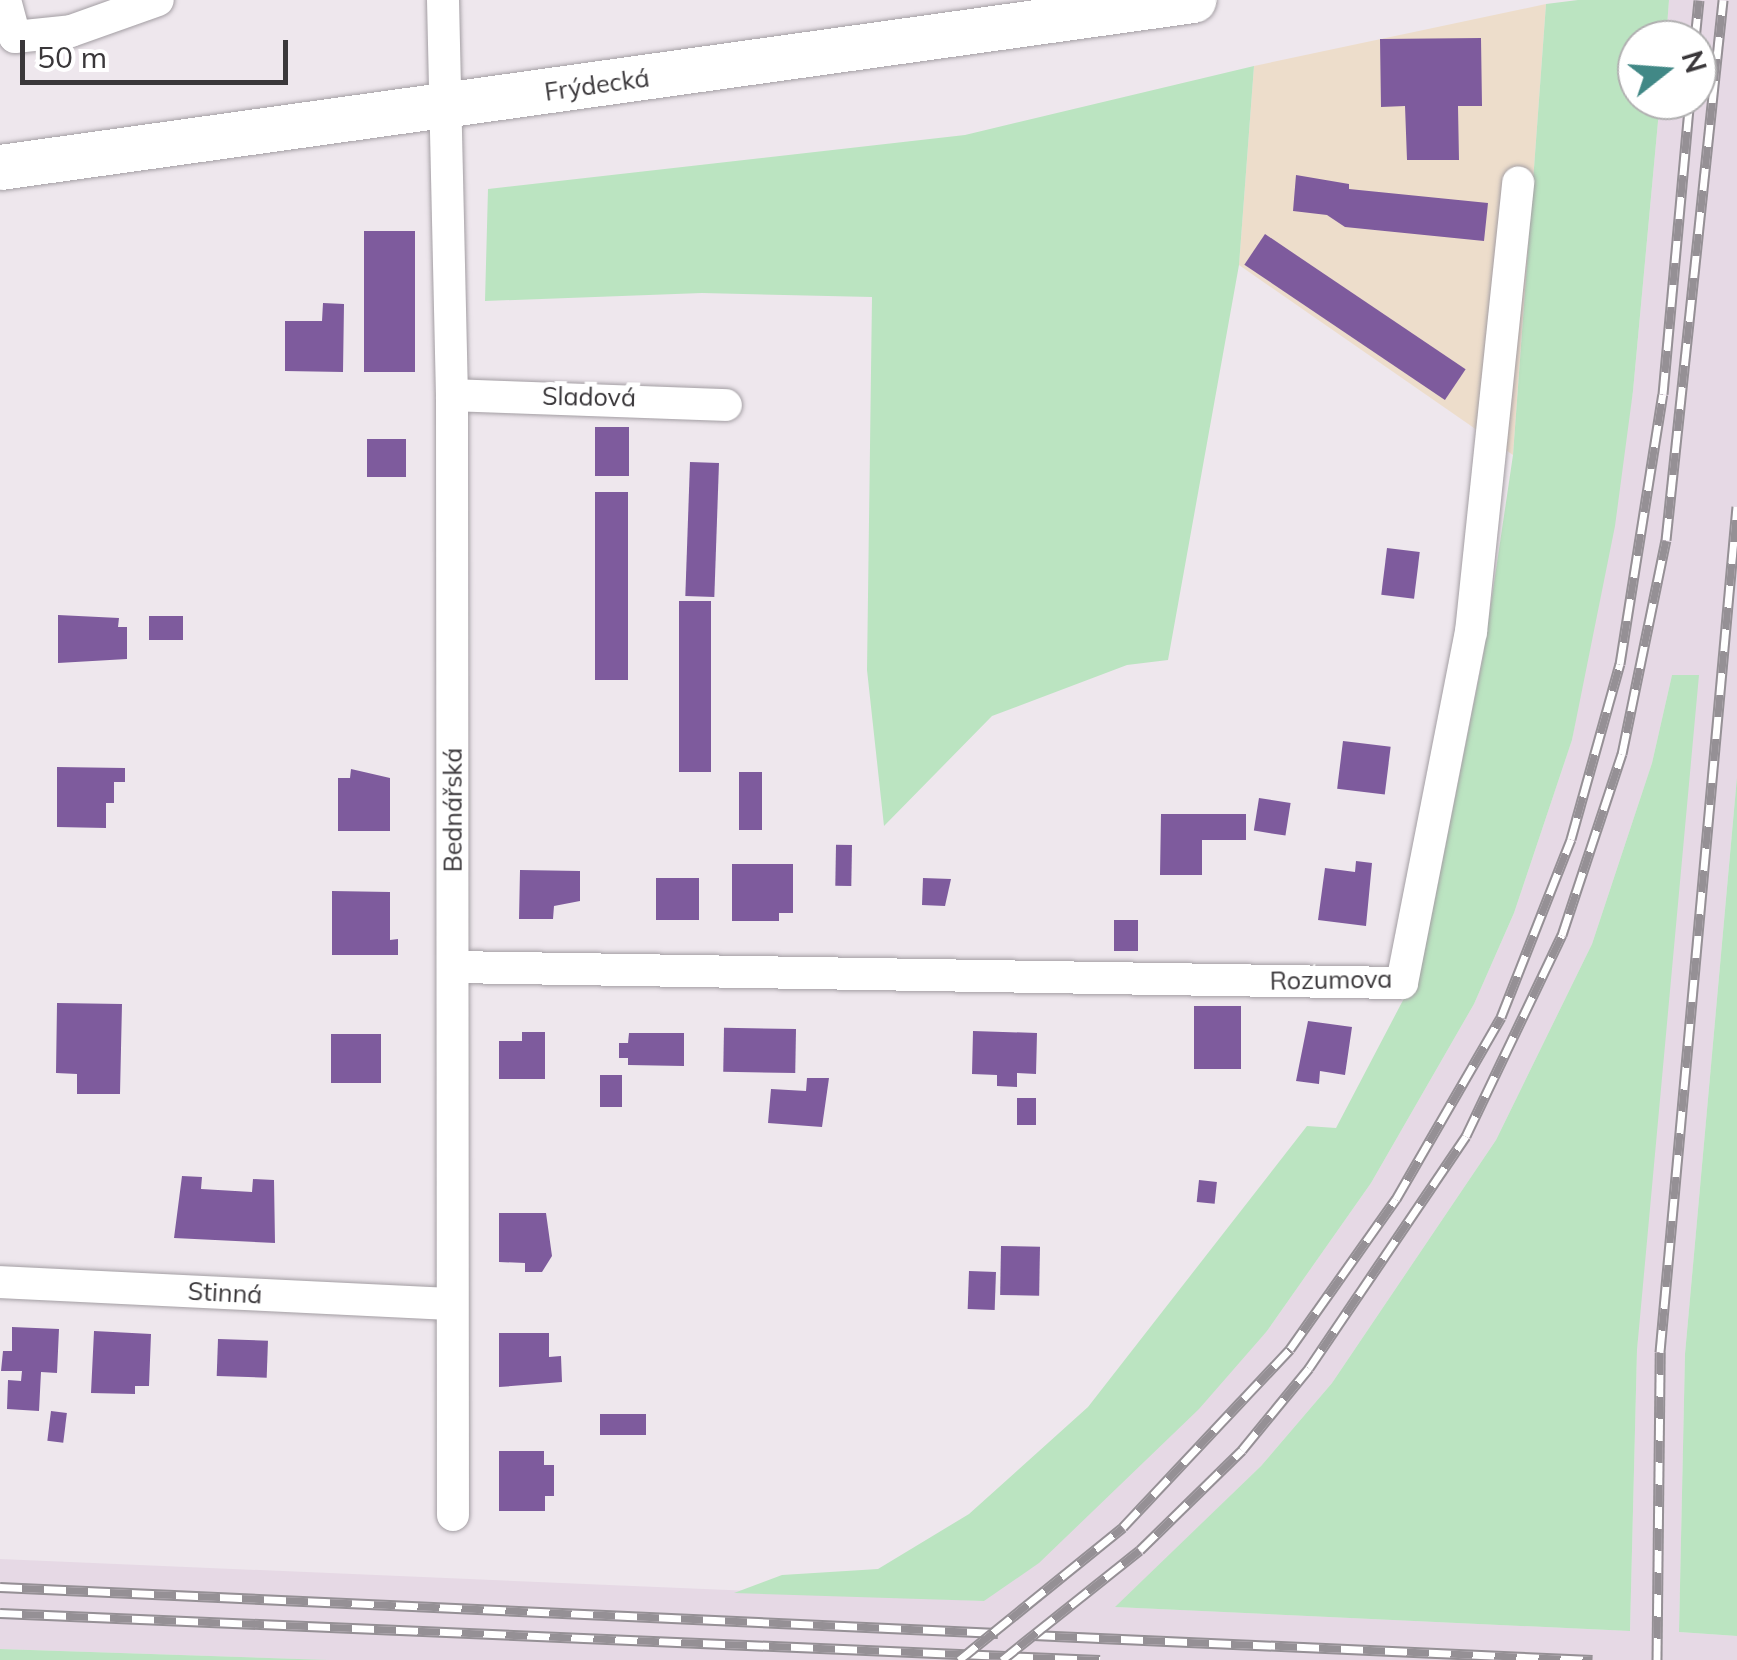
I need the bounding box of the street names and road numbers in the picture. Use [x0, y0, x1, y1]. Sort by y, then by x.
street label: Frýdecká [543, 63, 651, 107]
street label: Sladová [542, 381, 636, 413]
street label: Bednářská [438, 748, 468, 872]
street label: Rozumova [1269, 964, 1393, 996]
street label: Stinná [187, 1276, 263, 1310]

